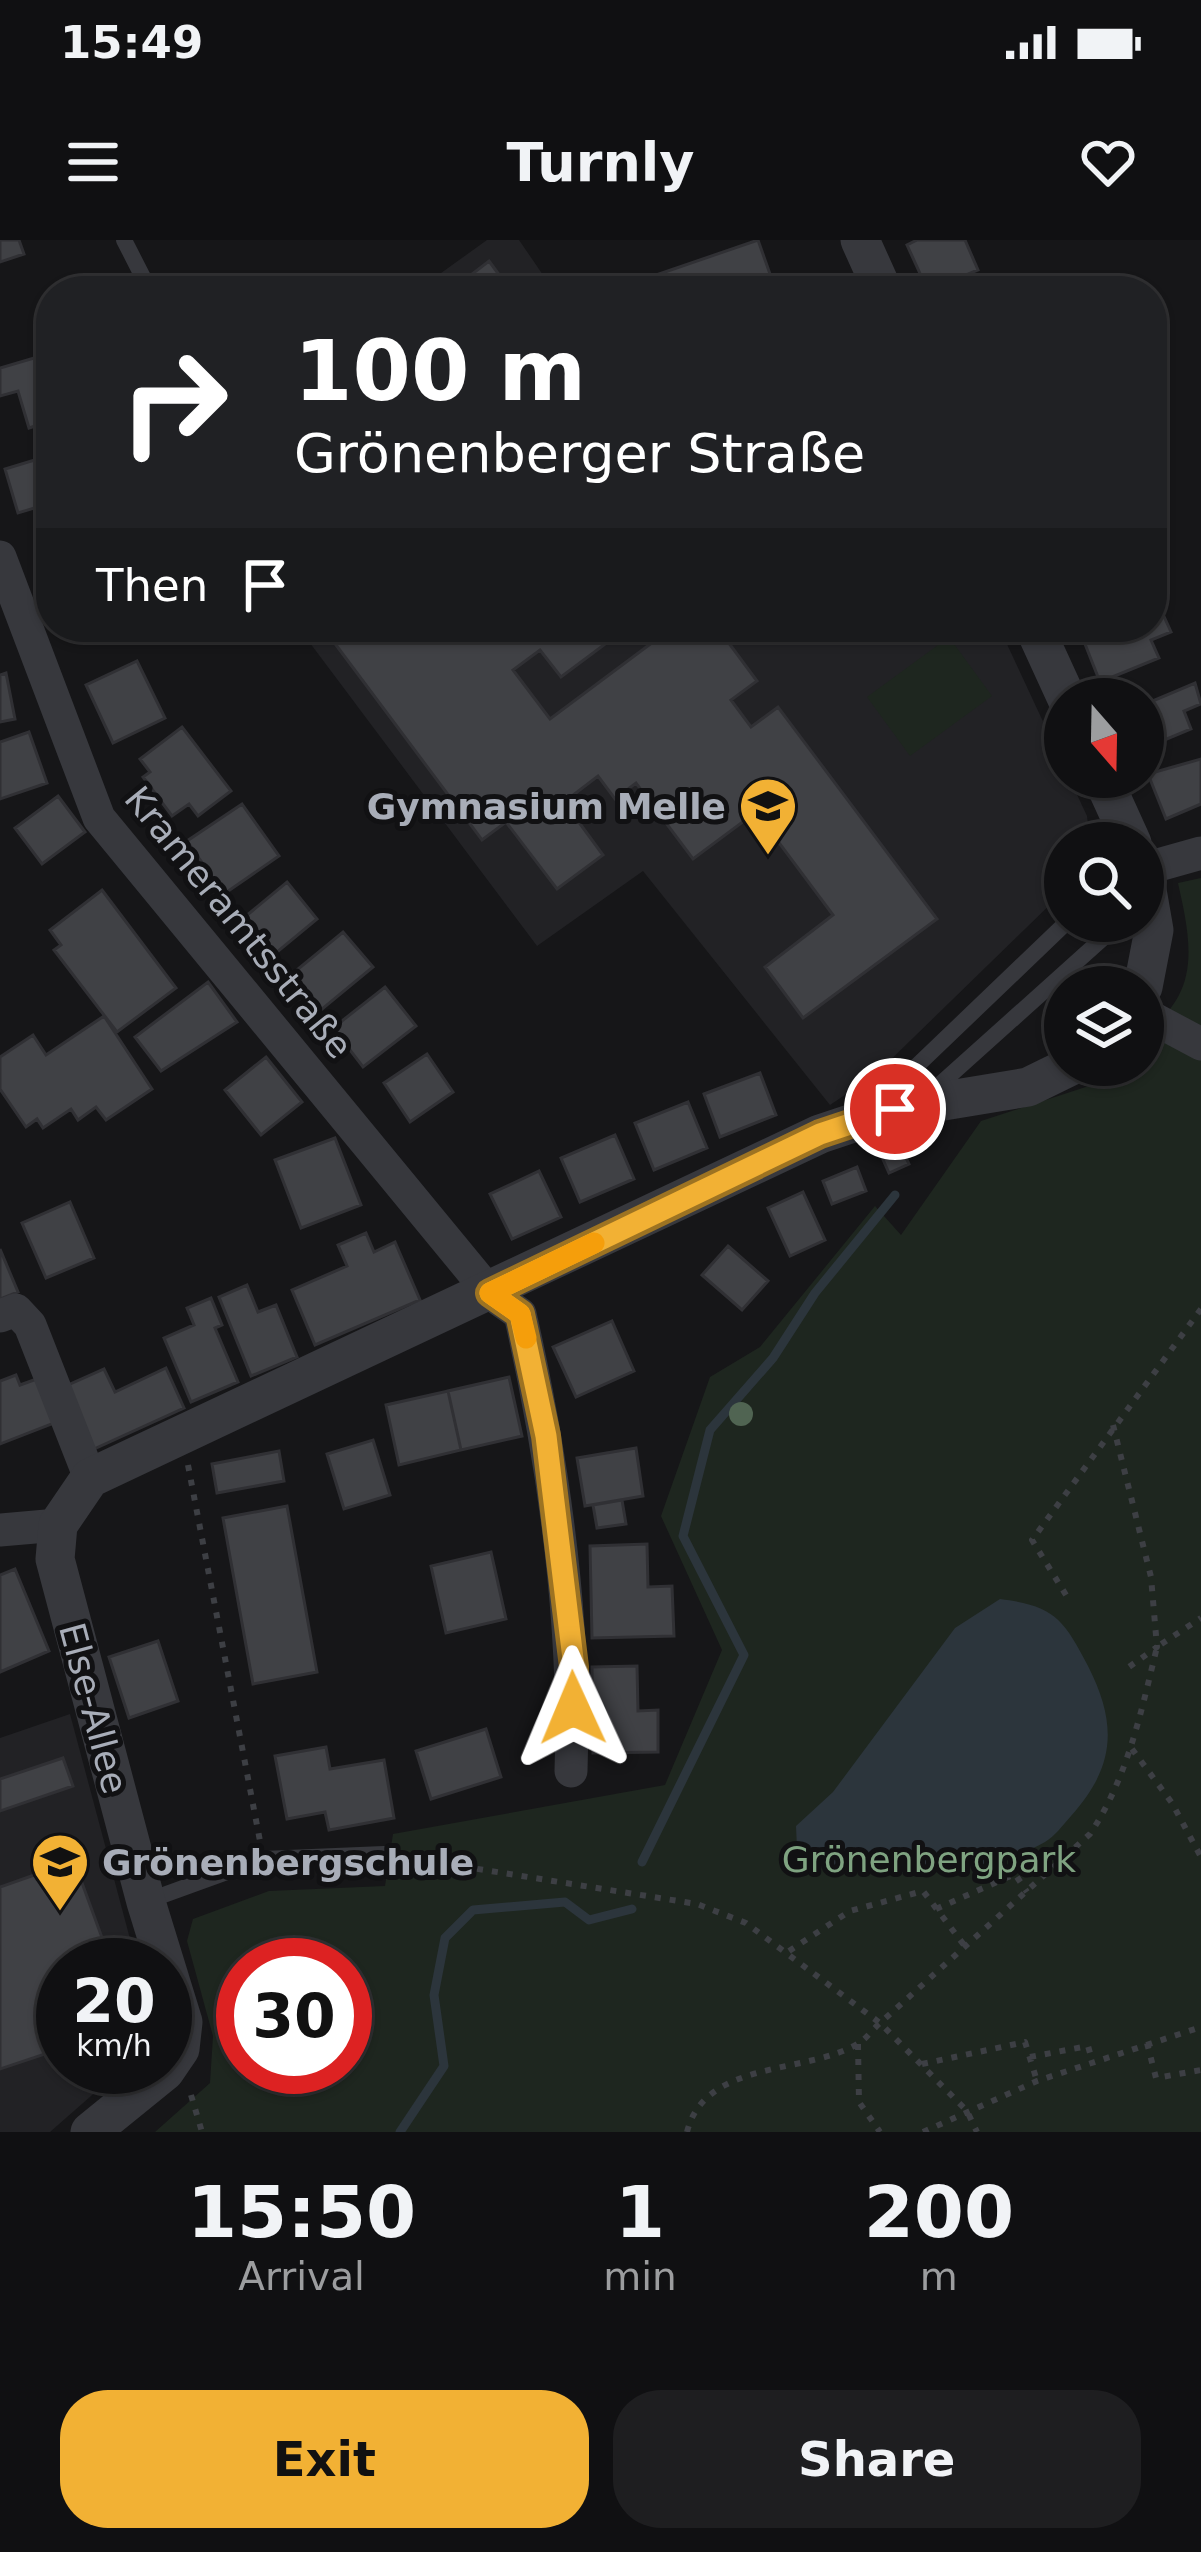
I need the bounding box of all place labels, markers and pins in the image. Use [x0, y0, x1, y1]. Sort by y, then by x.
school or university icon: Gymnasium Melle [737, 775, 799, 857]
place label: Gymnasium Melle [367, 786, 726, 827]
pin [844, 1058, 946, 1160]
school or university icon: Grönenbergschule [29, 1831, 91, 1913]
place label: Grönenbergschule [102, 1842, 474, 1883]

